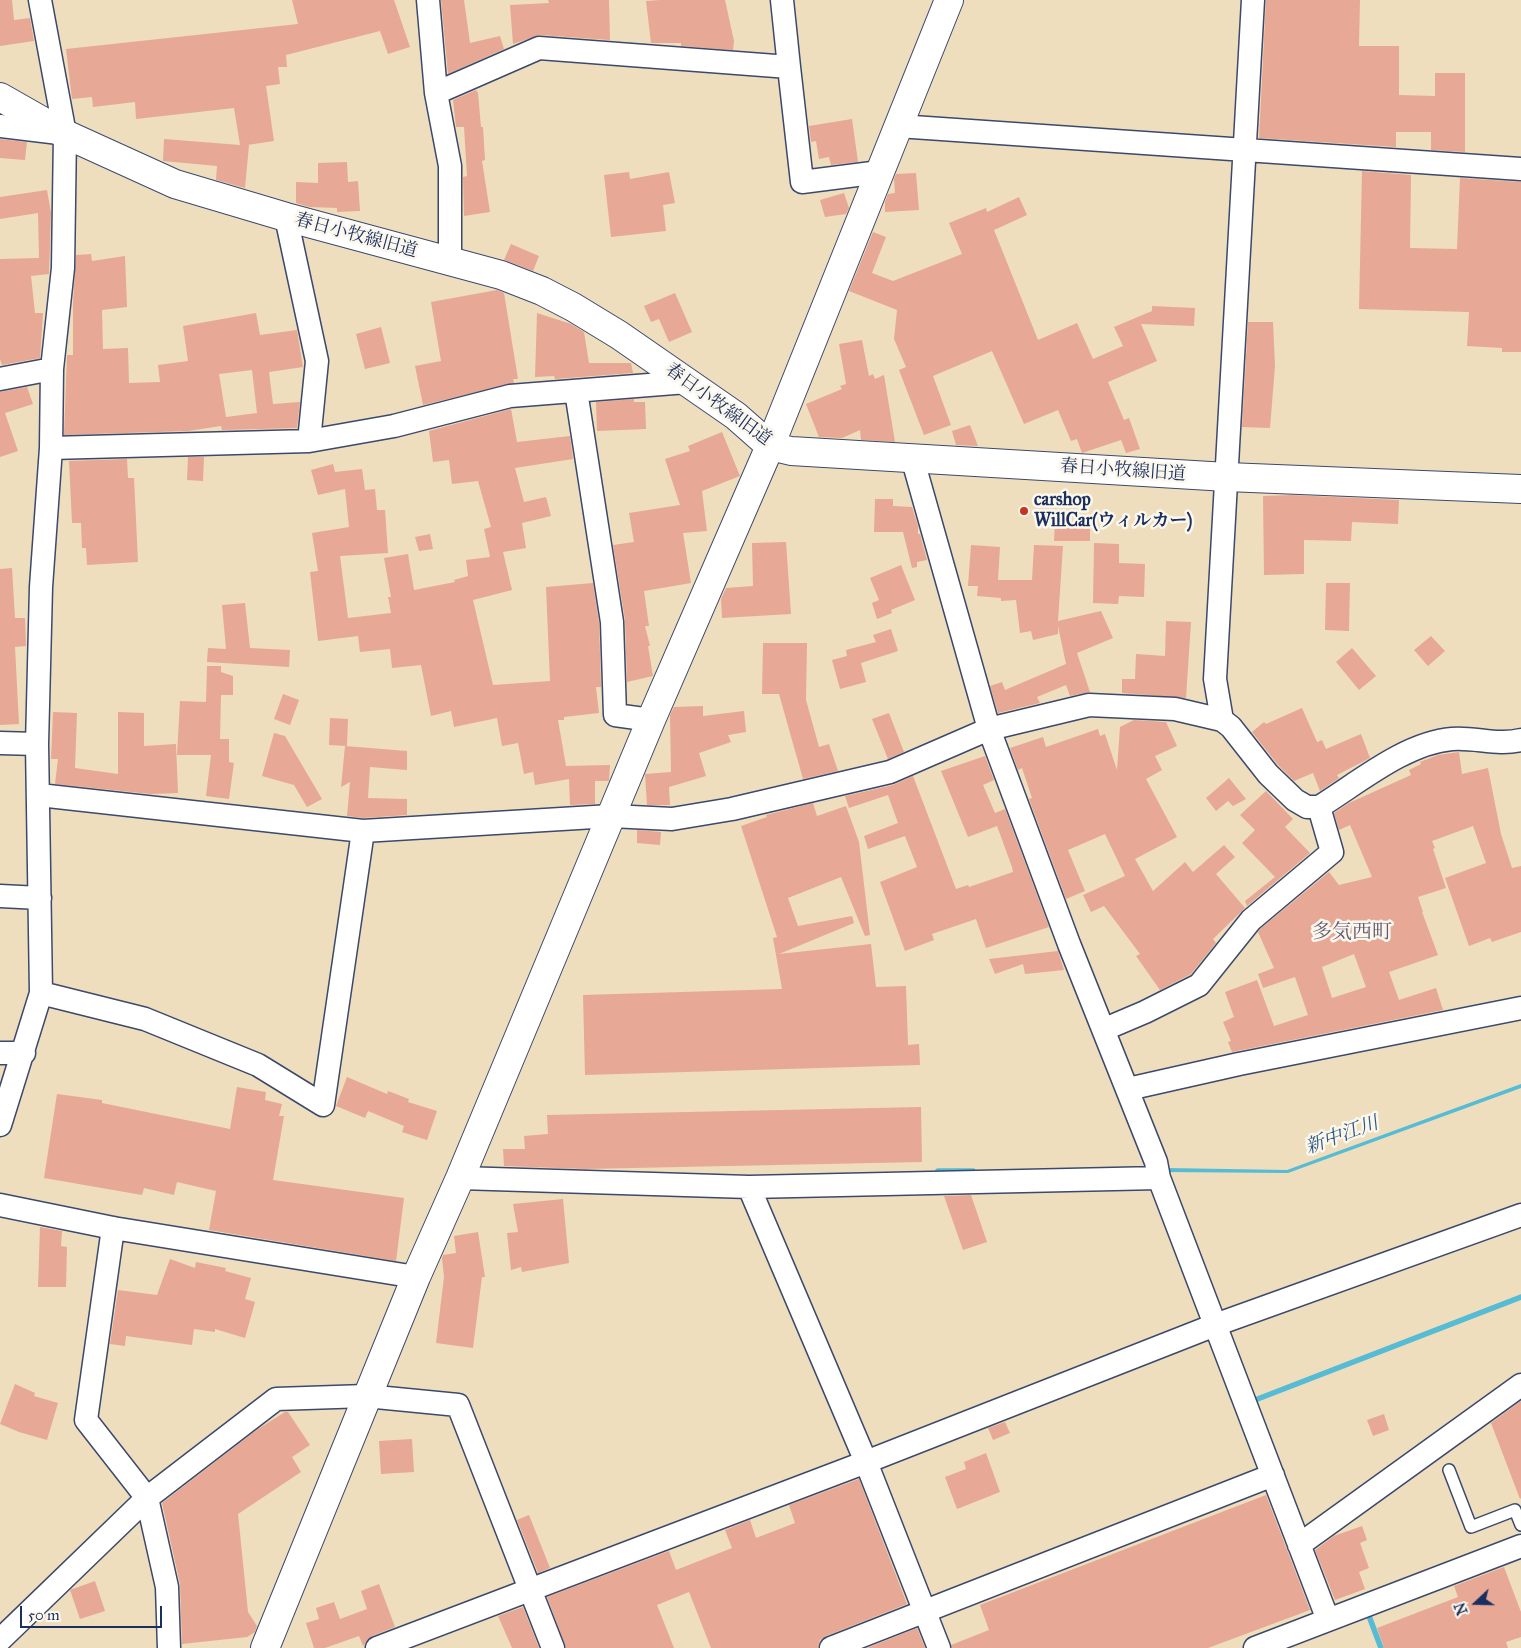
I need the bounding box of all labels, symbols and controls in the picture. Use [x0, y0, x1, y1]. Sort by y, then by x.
street label: 春日小牧線旧道 [292, 209, 420, 263]
street label: 春日小牧線旧道 [661, 359, 775, 451]
street label: 春日小牧線旧道 [1059, 456, 1187, 486]
place label: carshop WillCar(ウィルカー) [1034, 490, 1192, 532]
marker: carshop WillCar(ウィルカー) [1018, 505, 1030, 517]
district label: 多気西町 [1312, 921, 1392, 945]
water label: 新中江川 [1302, 1112, 1382, 1160]
north arrow [1451, 1578, 1501, 1628]
scale bar [22, 1596, 165, 1628]
text: N [1451, 1600, 1472, 1617]
text: 50 m [28, 1606, 60, 1624]

